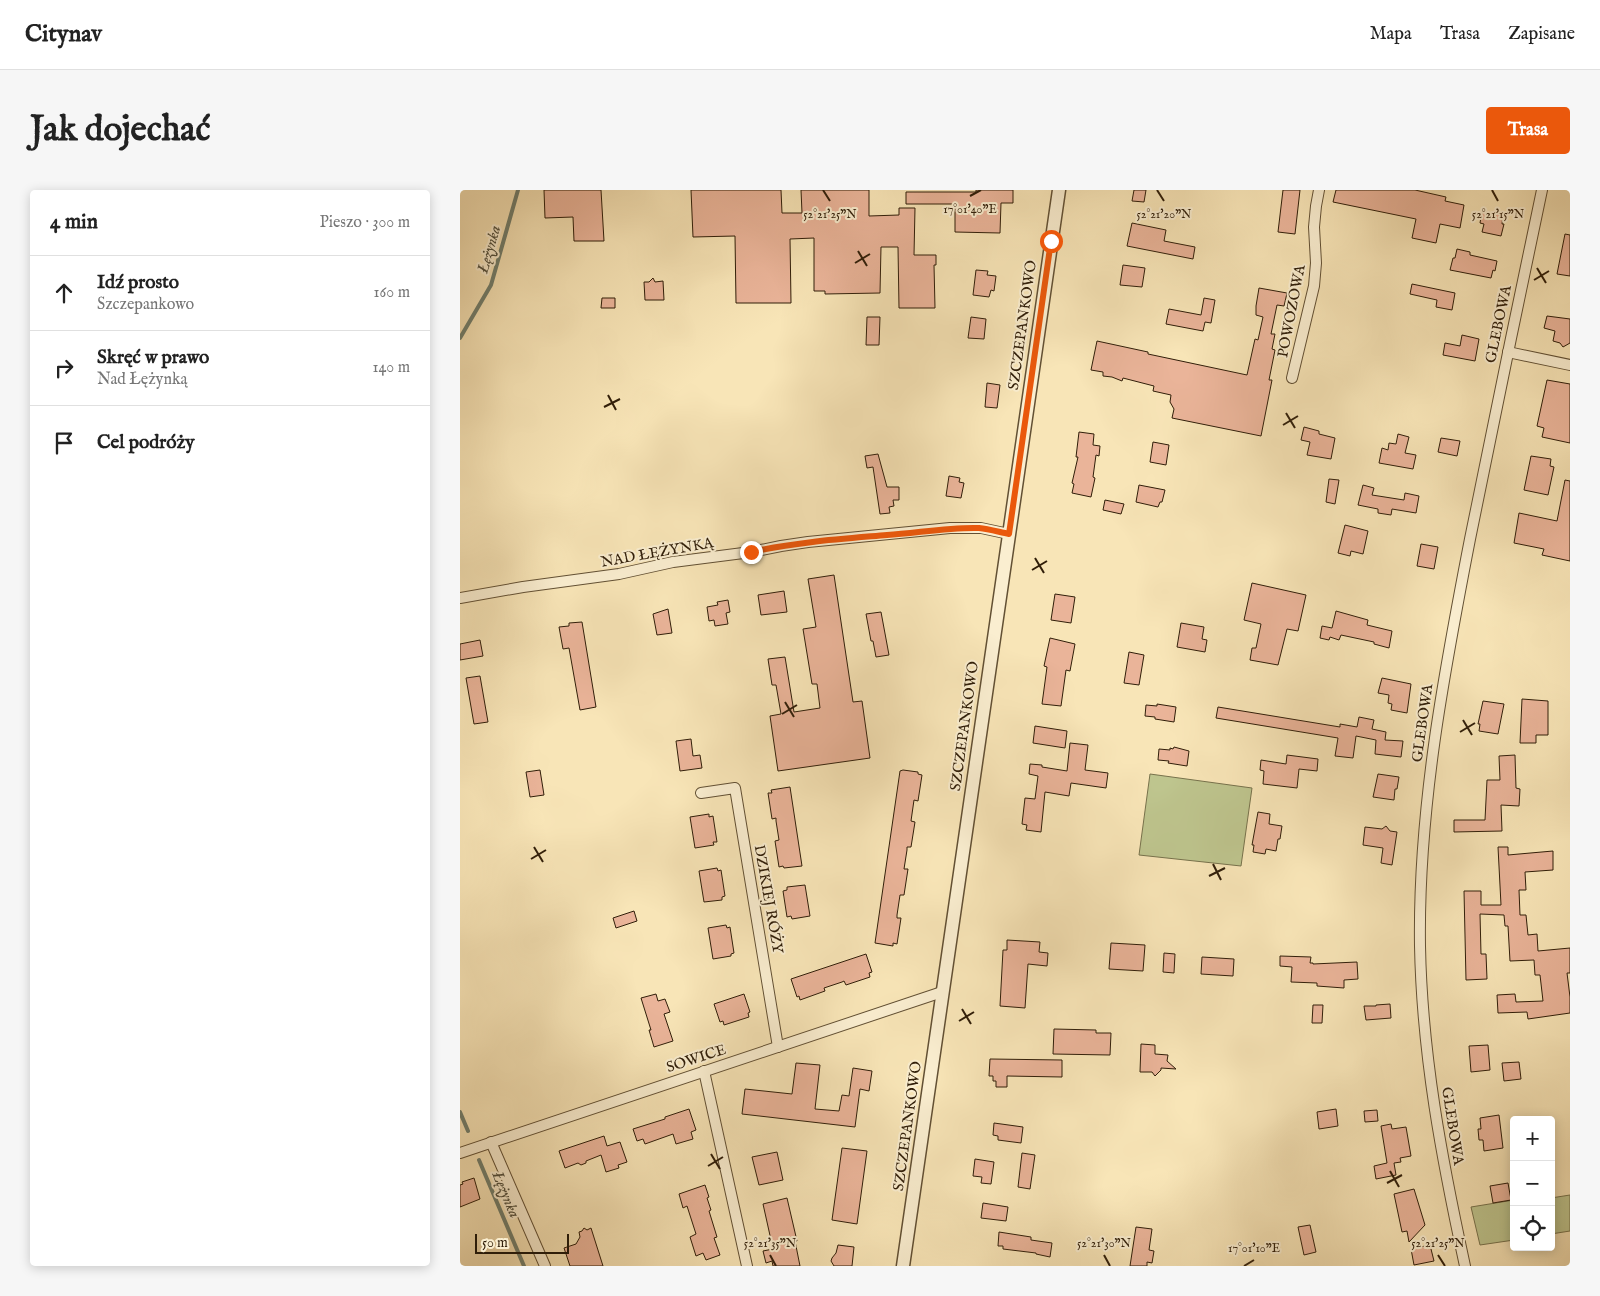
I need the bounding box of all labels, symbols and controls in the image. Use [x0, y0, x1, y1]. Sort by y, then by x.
text: Citynav [25, 19, 102, 50]
text: Mapa [1370, 23, 1412, 46]
text: Trasa [1440, 23, 1480, 46]
text: Zapisane [1508, 23, 1575, 46]
button: Trasa [1486, 107, 1570, 154]
text: Jak dojechać [30, 108, 210, 153]
text: 17°01'40"E [943, 202, 997, 217]
text: 52°21'25"N [803, 207, 857, 222]
text: 52°21'20"N [1136, 207, 1192, 222]
text: 52°21'15"N [1472, 207, 1525, 222]
text: 4 min [50, 209, 98, 236]
text: Pieszo · 300 m [319, 213, 410, 233]
water label: Łężynka [473, 223, 506, 277]
route start [1040, 230, 1063, 253]
street label: SZCZEPANKOWO [1004, 259, 1041, 391]
street label: POWOZOWA [1273, 262, 1310, 359]
text: Idź prosto [97, 271, 179, 295]
icon: ahead [50, 279, 78, 307]
text: 160 m [374, 283, 410, 303]
street label: GLEBOWA [1481, 283, 1516, 365]
text: Szczepankowo [97, 295, 194, 315]
text: Skręć w prawo [97, 346, 209, 370]
icon: right [50, 354, 78, 382]
text: 140 m [372, 358, 410, 378]
text: Nad Łężynką [97, 370, 187, 390]
icon: arrive [50, 429, 78, 457]
text: Cel podróży [97, 431, 195, 455]
street label: NAD ŁĘŻYNKĄ [599, 533, 716, 572]
route end [740, 541, 763, 564]
street label: SZCZEPANKOWO [946, 660, 983, 792]
street label: GLEBOWA [1408, 682, 1438, 763]
street label: DZIKIEJ RÓŻY [750, 843, 788, 956]
street label: SOWICE [664, 1040, 728, 1077]
street label: SZCZEPANKOWO [889, 1060, 926, 1192]
street label: GLEBOWA [1437, 1086, 1468, 1167]
map controls [1510, 1116, 1555, 1251]
button: + [1510, 1116, 1555, 1161]
button: − [1510, 1161, 1555, 1206]
water label: Łężynka [486, 1167, 524, 1221]
button: locate [1510, 1206, 1555, 1251]
scale bar [475, 1231, 569, 1254]
text: 50 m [482, 1234, 508, 1252]
text: 52°21'35"N [744, 1236, 797, 1251]
text: 52°21'30"N [1077, 1236, 1132, 1251]
text: 52°21'25"N [1411, 1236, 1465, 1251]
text: 17°01'10"E [1228, 1241, 1280, 1256]

